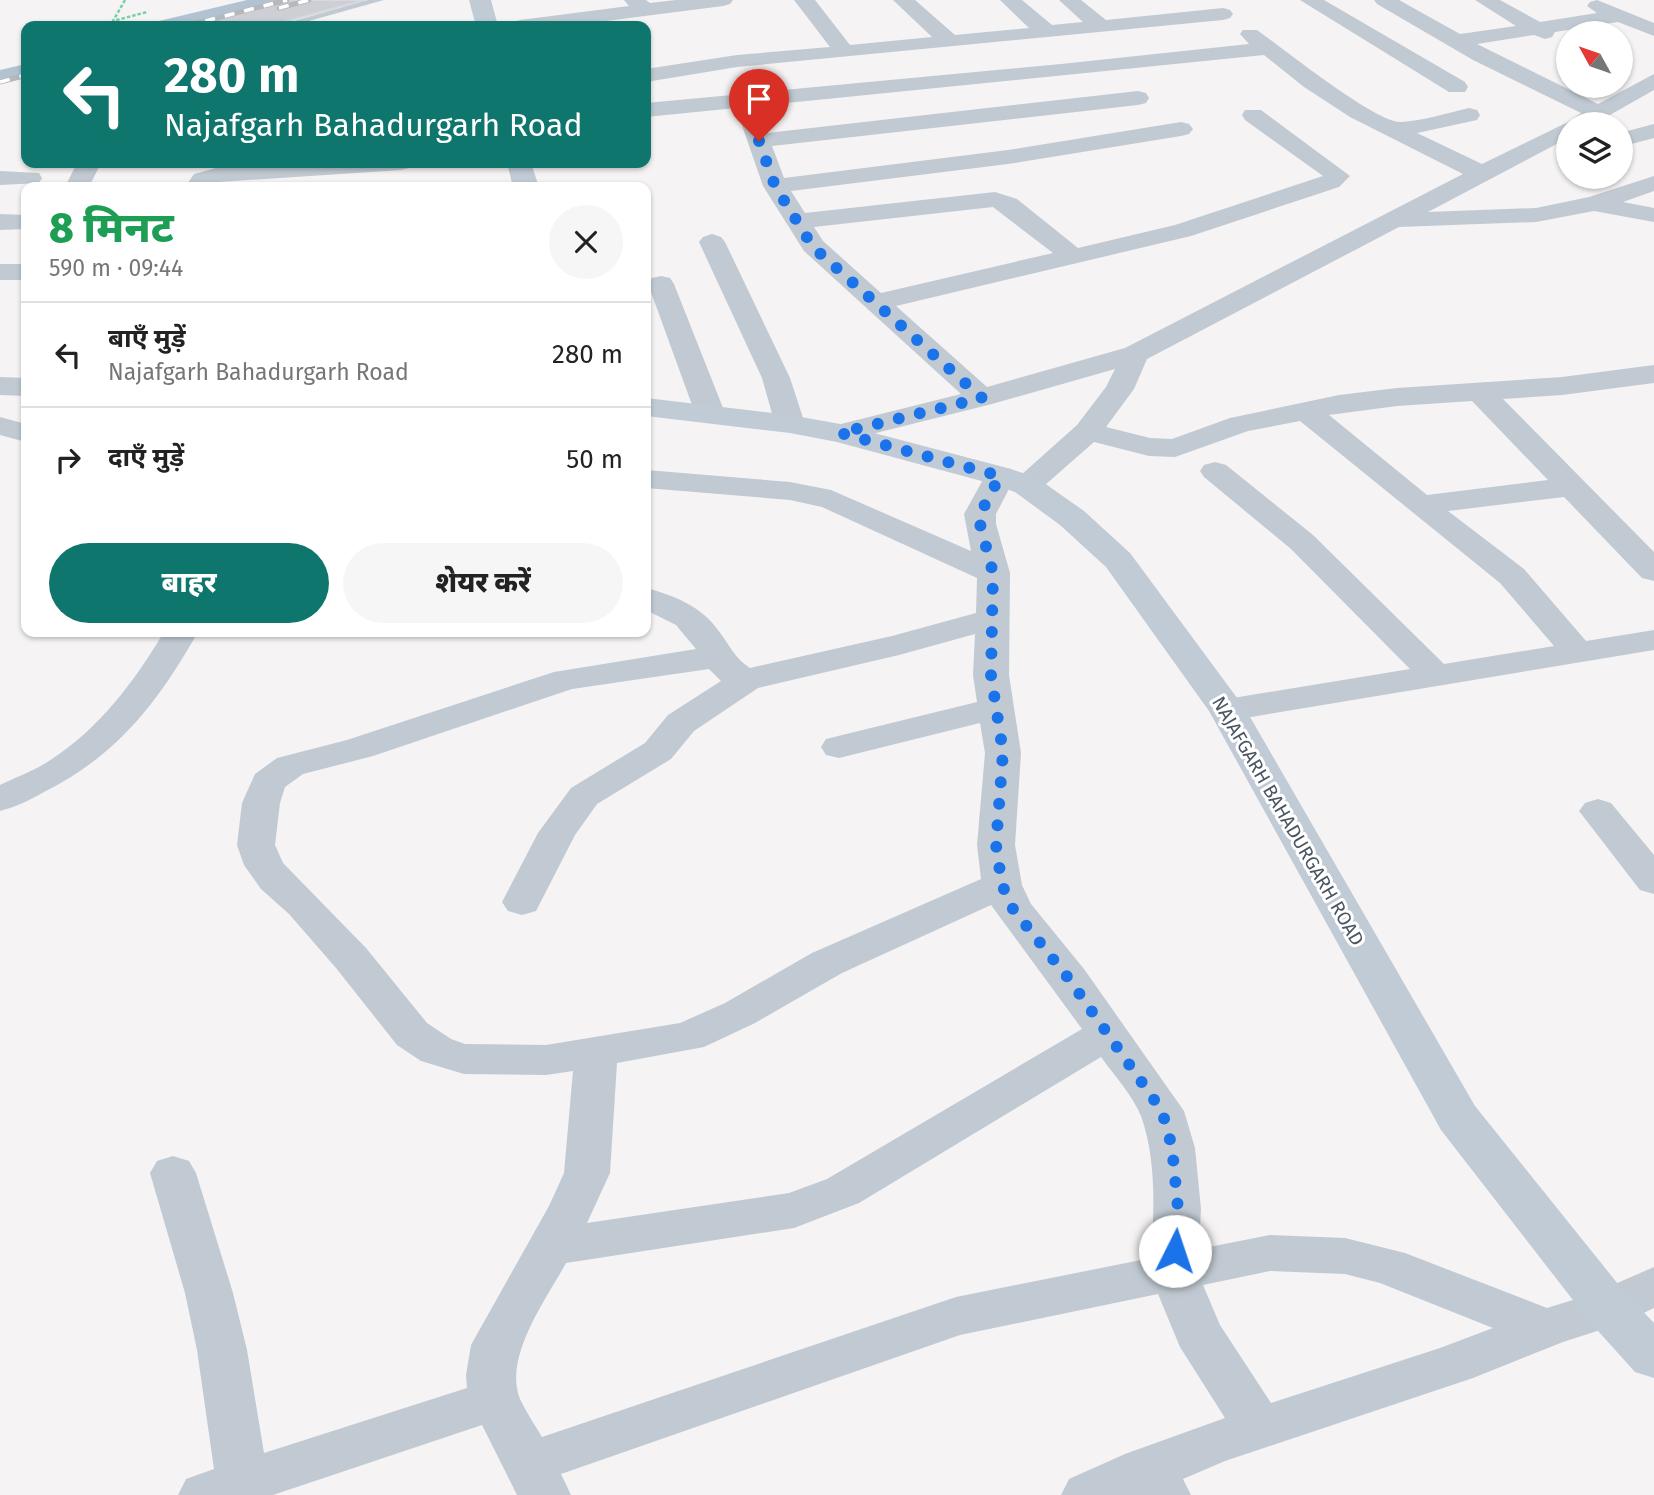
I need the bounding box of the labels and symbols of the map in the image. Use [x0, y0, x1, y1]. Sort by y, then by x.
north arrow [1556, 21, 1633, 98]
pin [729, 69, 789, 141]
street label: NAJAFGARH BAHADURGARH ROAD [1207, 692, 1369, 950]
position arrow [1138, 1214, 1212, 1288]

